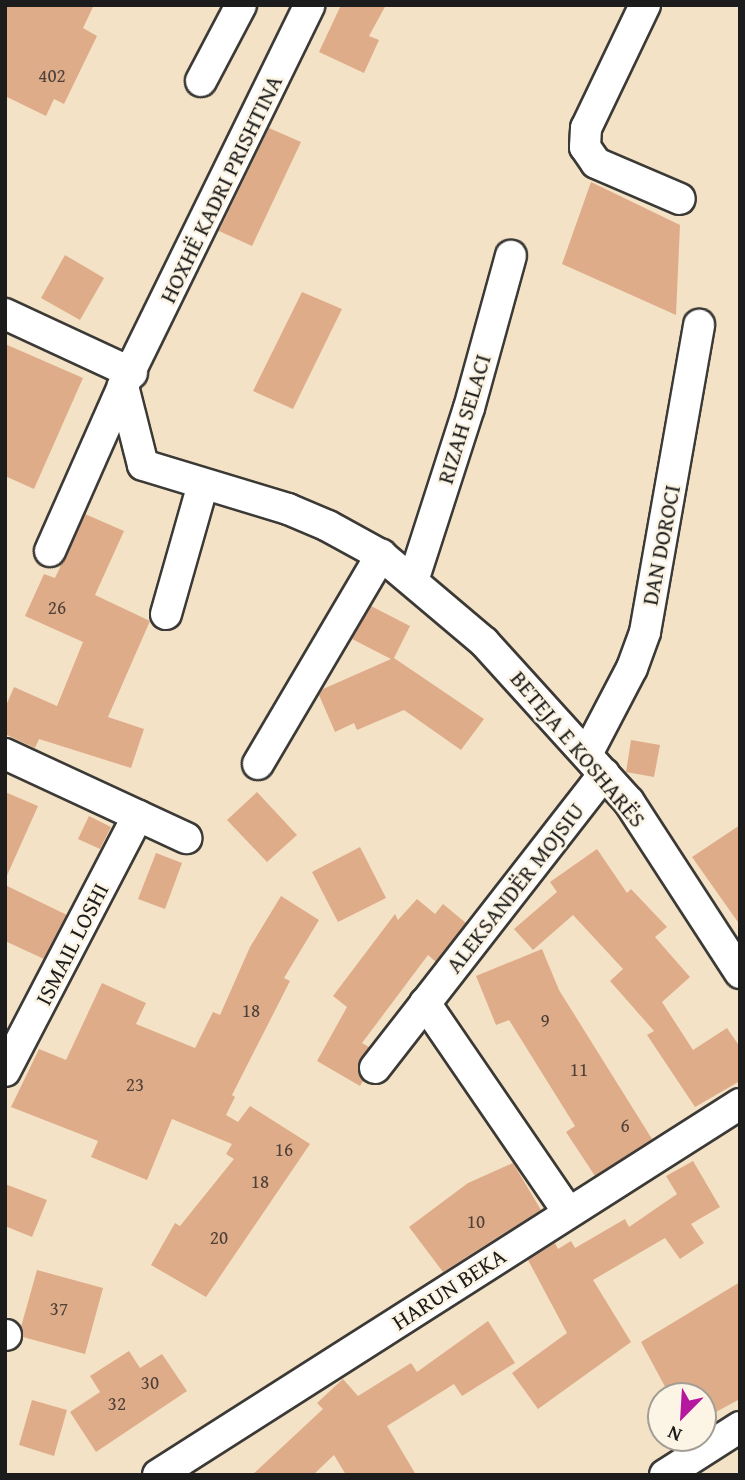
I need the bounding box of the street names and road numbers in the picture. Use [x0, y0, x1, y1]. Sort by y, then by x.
street label: HOXHË KADRI PRISHTINA [154, 71, 288, 307]
street label: RIZAH SELACI [431, 351, 497, 487]
street label: DAN DOROCI [636, 482, 686, 608]
street label: BETEJA E KOSHARËS [505, 665, 651, 833]
street label: ALEKSANDËR MOJSIU [440, 798, 590, 978]
street label: ISMAIL LOSHI [29, 878, 115, 1010]
street label: HARUN BEKA [387, 1242, 511, 1336]

